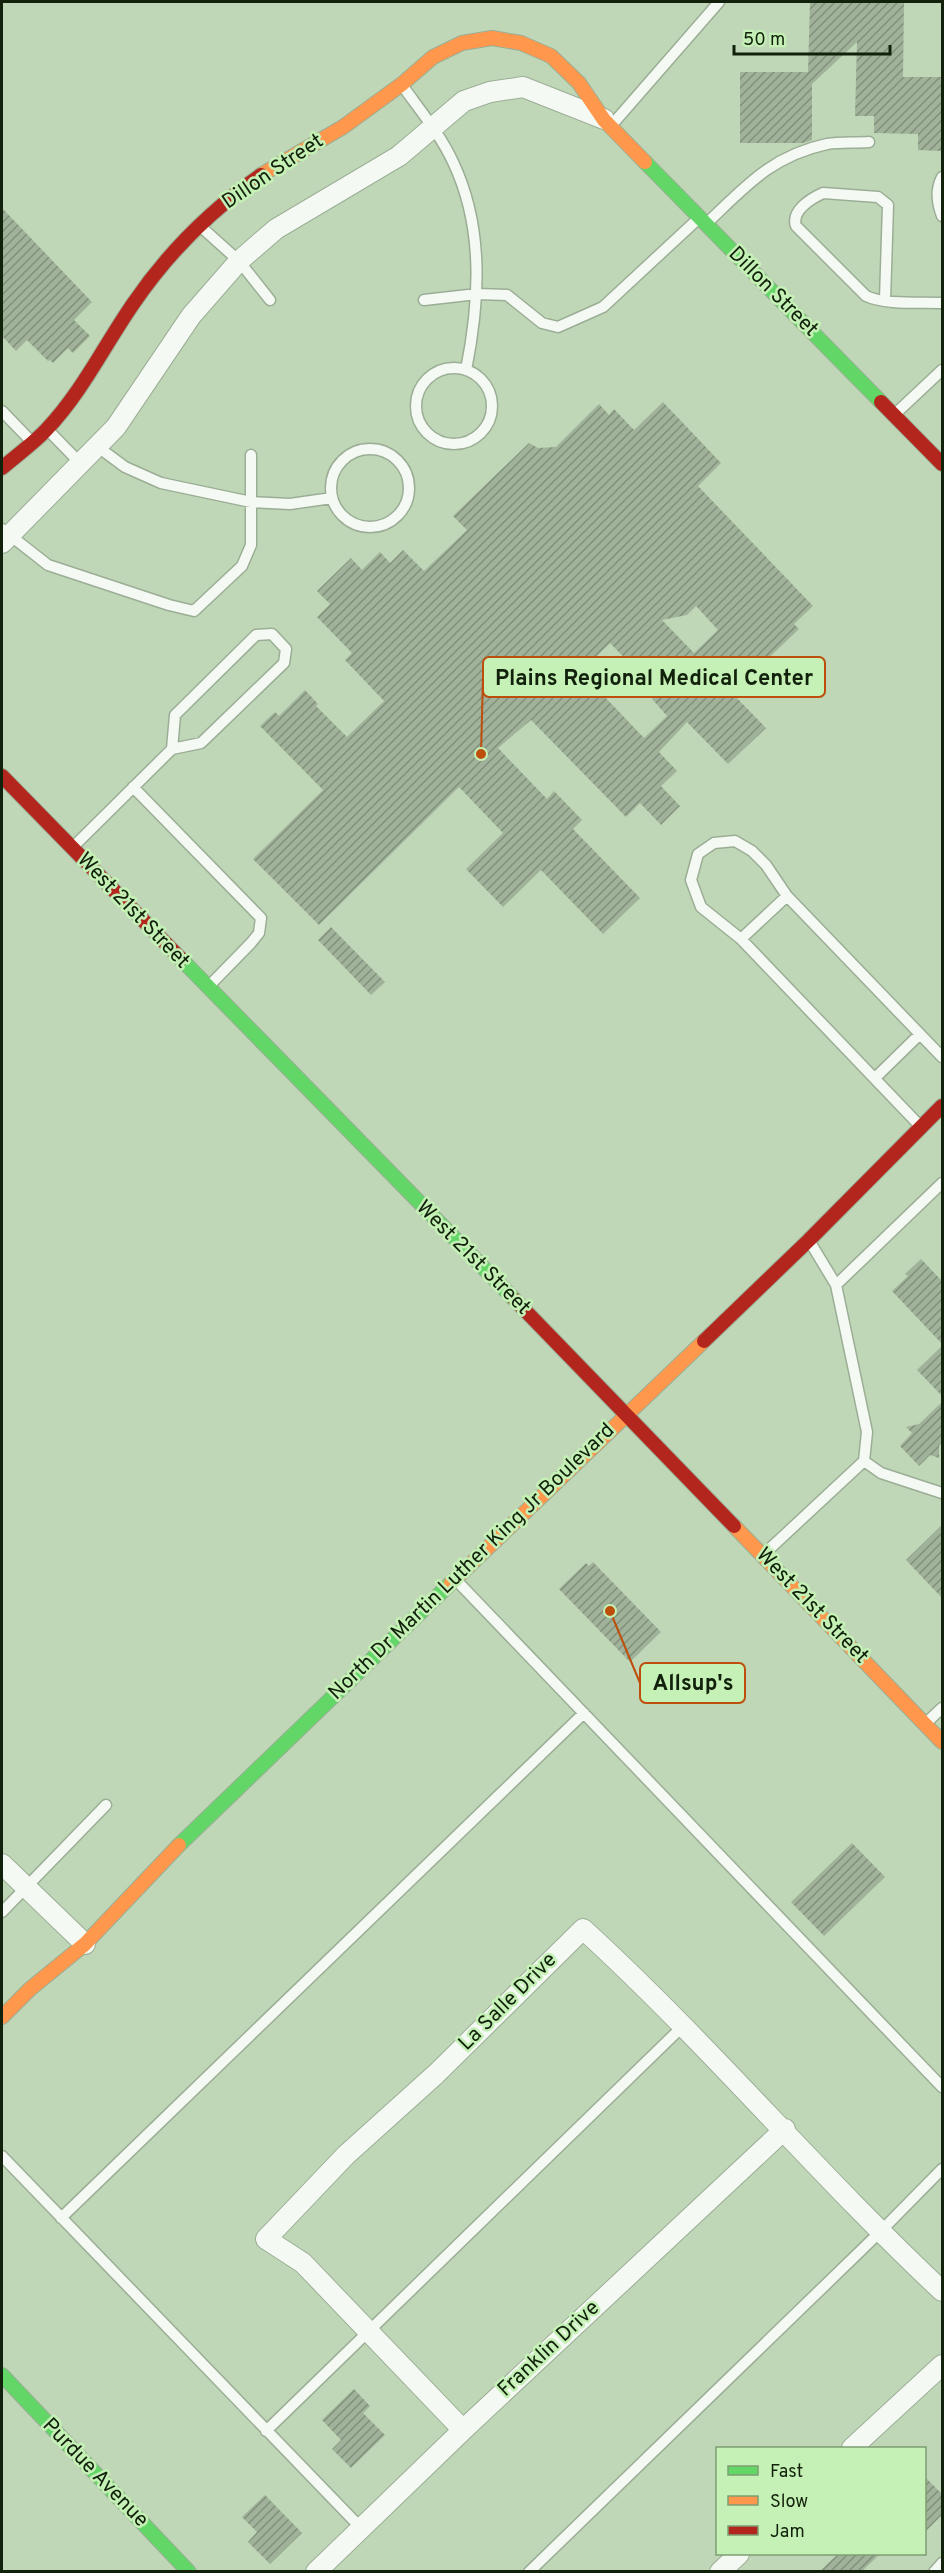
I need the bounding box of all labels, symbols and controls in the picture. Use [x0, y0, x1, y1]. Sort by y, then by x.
scale bar [734, 18, 890, 56]
text: 50 m [743, 29, 785, 52]
street label: Dillon Street [217, 128, 329, 216]
street label: Dillon Street [722, 241, 824, 343]
callout: Plains Regional Medical Center [483, 657, 825, 697]
text: Plains Regional Medical Center [495, 666, 813, 693]
street label: West 21st Street [71, 847, 195, 975]
street label: West 21st Street [410, 1195, 536, 1321]
street label: North Dr Martin Luther King Jr Boulevard [323, 1418, 621, 1706]
street label: West 21st Street [750, 1542, 874, 1670]
callout: Allsup's [640, 1663, 745, 1703]
text: Allsup's [652, 1671, 734, 1698]
street label: La Salle Drive [453, 1947, 563, 2057]
street label: Franklin Drive [492, 2295, 606, 2403]
street label: Purdue Avenue [36, 2413, 154, 2533]
legend [716, 2447, 926, 2555]
text: Fast [770, 2461, 803, 2484]
text: Slow [770, 2491, 808, 2514]
text: Jam [770, 2521, 805, 2544]

